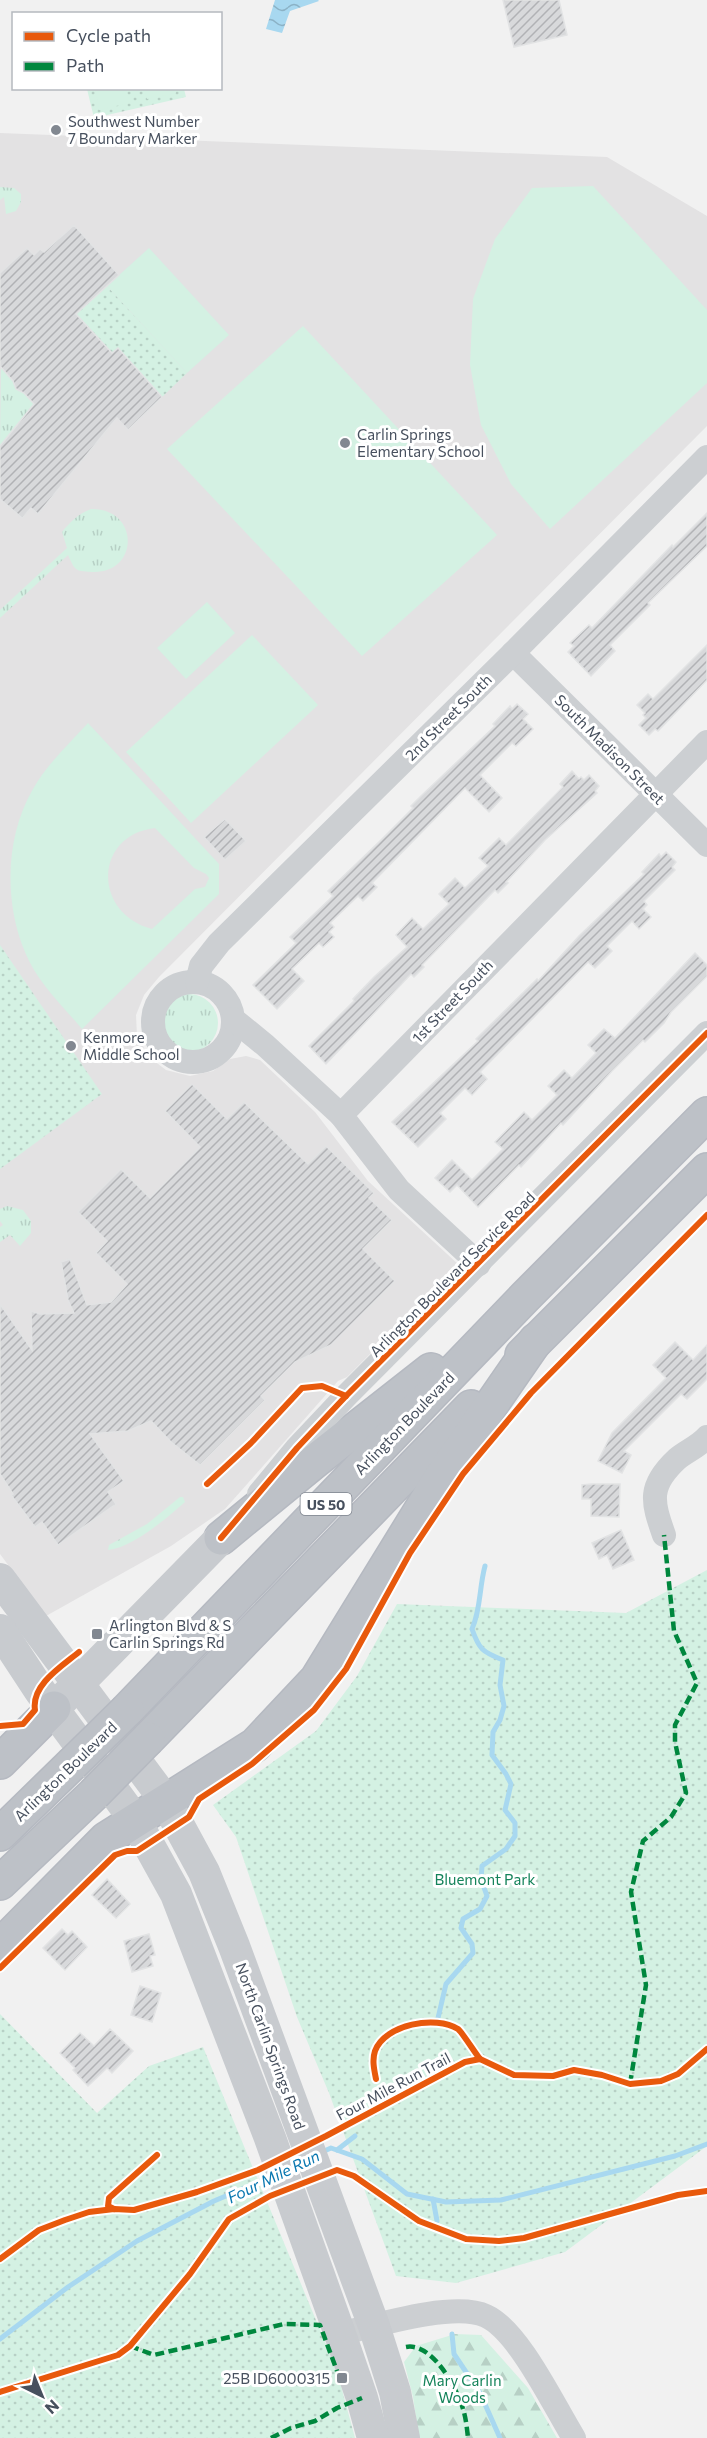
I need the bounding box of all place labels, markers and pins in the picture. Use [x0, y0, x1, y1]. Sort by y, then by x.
place label: Southwest Number 7 Boundary Marker [68, 112, 200, 147]
marker: Southwest Number 7 Boundary Marker [49, 123, 63, 137]
place label: Carlin Springs Elementary School [357, 425, 484, 460]
marker: Carlin Springs Elementary School [338, 436, 352, 450]
place label: Kenmore Middle School [83, 1028, 180, 1063]
marker: Kenmore Middle School [64, 1039, 78, 1053]
place label: Arlington Blvd & S Carlin Springs Rd [109, 1616, 232, 1651]
marker: Arlington Blvd & S Carlin Springs Rd [90, 1627, 104, 1641]
place label: 25B ID6000315 [223, 2369, 330, 2387]
marker: 25B ID6000315 [335, 2371, 349, 2385]

